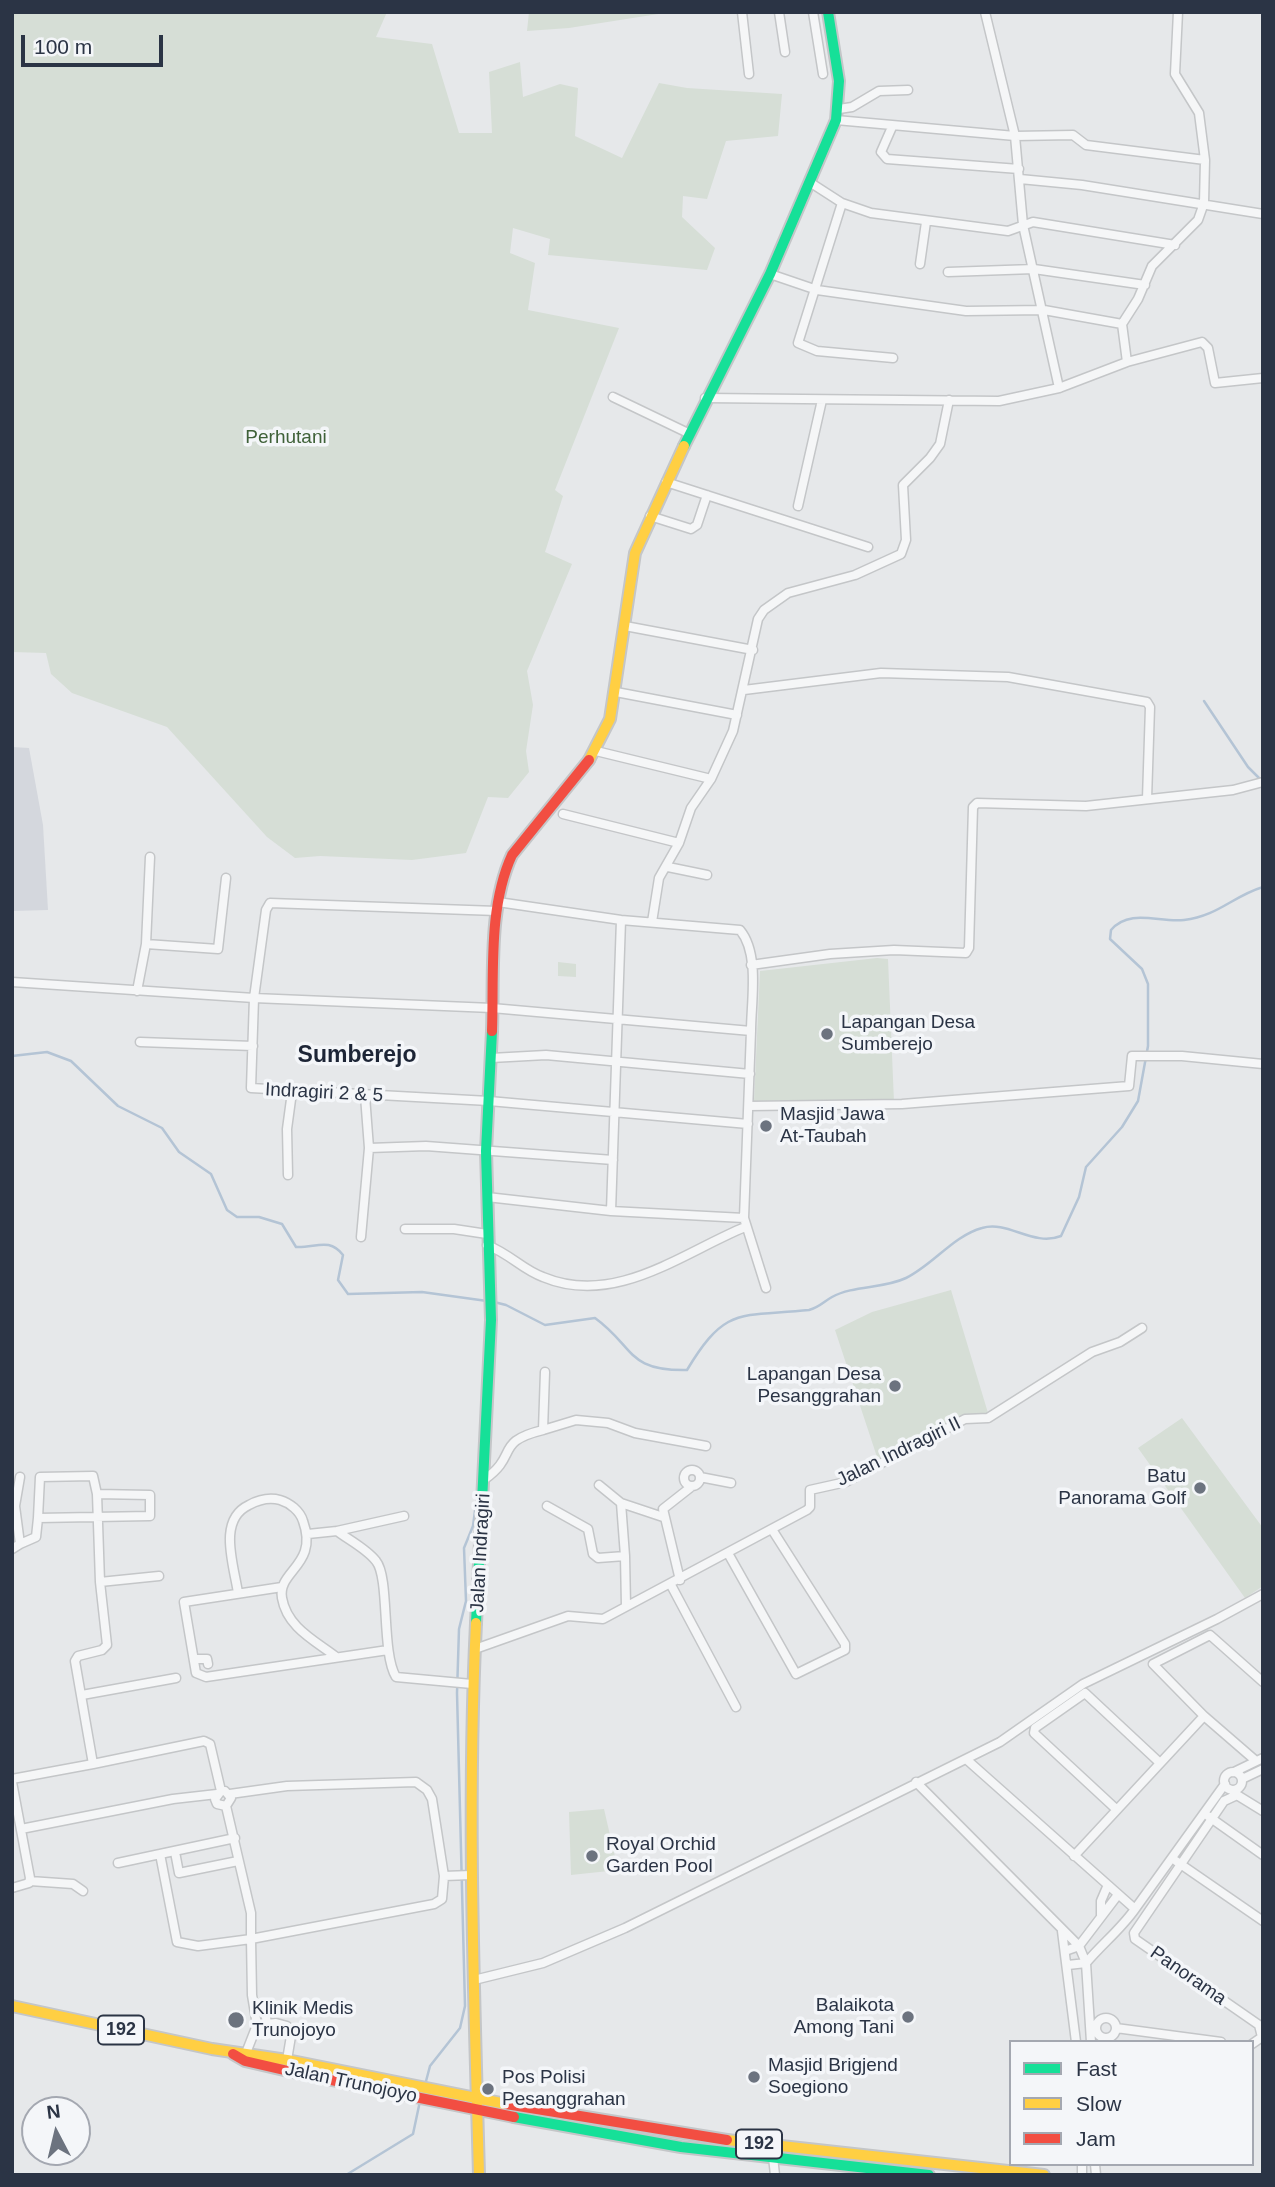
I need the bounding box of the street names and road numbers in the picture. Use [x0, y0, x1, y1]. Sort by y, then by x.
street label: Indragiri 2 & 5 [264, 1079, 384, 1107]
street label: Jalan Indragiri II [833, 1412, 965, 1492]
street label: Jalan Indragiri [466, 1493, 496, 1613]
street label: Panorama [1146, 1942, 1230, 2010]
road number: 192 [98, 2016, 144, 2044]
street label: Jalan Trunojoyo [283, 2058, 419, 2108]
road number: 192 [736, 2130, 782, 2158]

